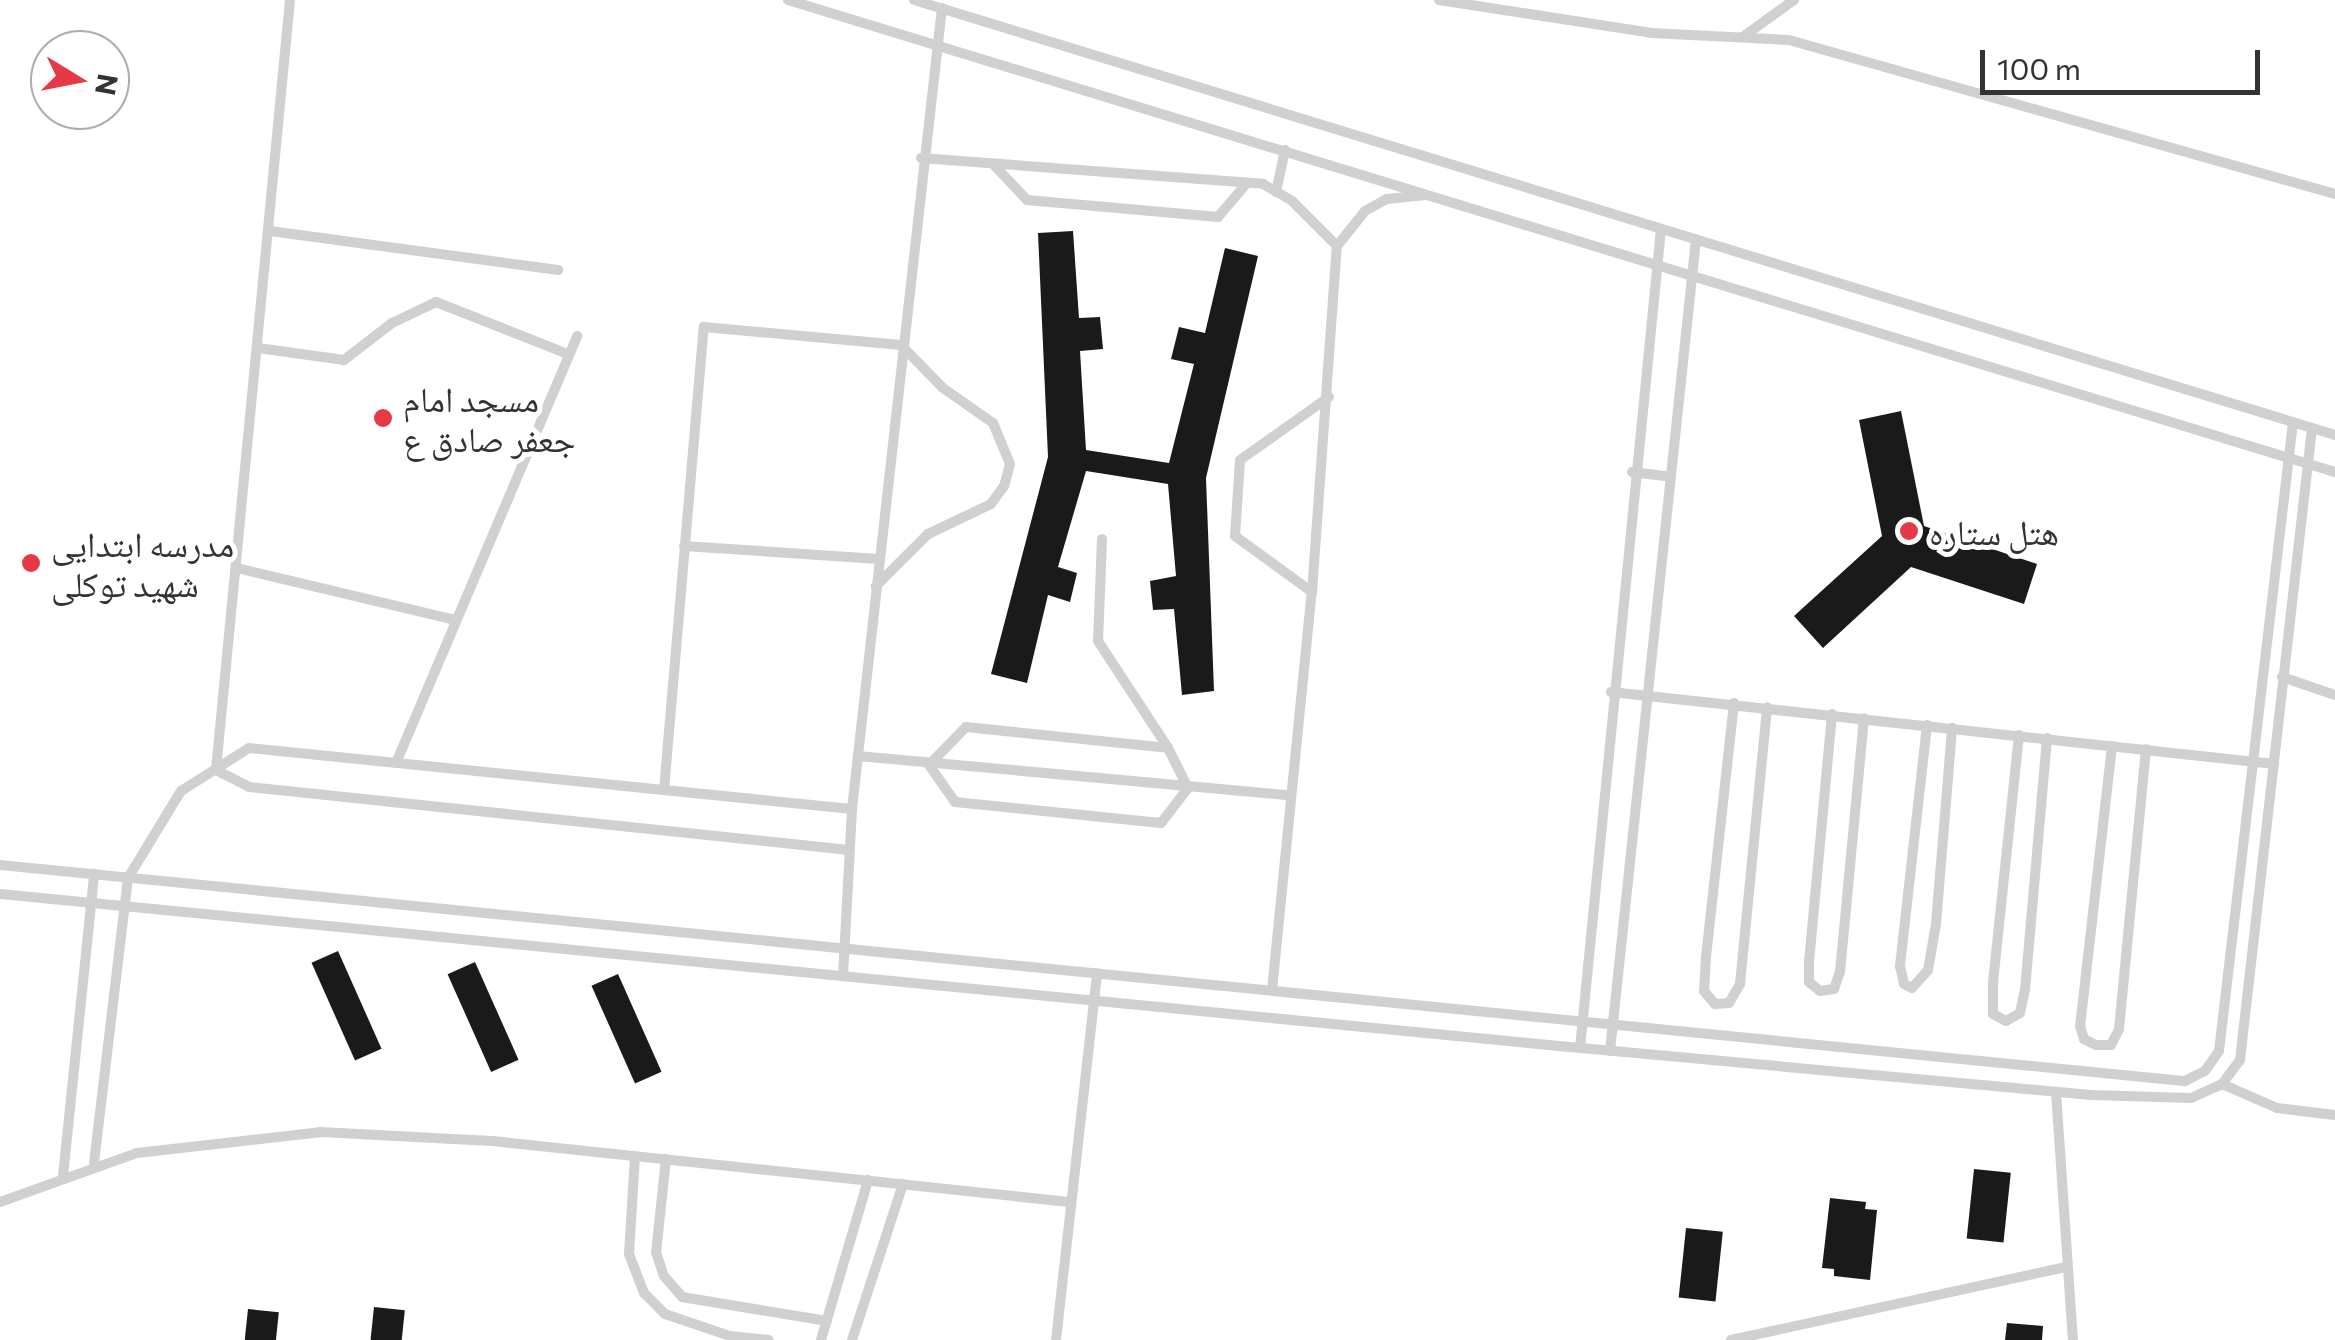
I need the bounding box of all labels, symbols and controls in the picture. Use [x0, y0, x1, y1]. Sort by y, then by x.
north arrow [30, 30, 130, 130]
scale bar [1985, 30, 2265, 92]
text: 100 m [1997, 49, 2081, 86]
text: N [89, 72, 126, 98]
place label: مسجد امام جعفر صادق ع [403, 377, 575, 459]
marker: مسجد امام جعفر صادق ع [372, 407, 394, 429]
place label: هتل ستاره [1929, 510, 2059, 552]
marker: هتل ستاره [1898, 520, 1920, 542]
place label: مدرسه ابتدایی شهید توکلی [51, 522, 234, 604]
marker: مدرسه ابتدایی شهید توکلی [20, 552, 42, 574]

